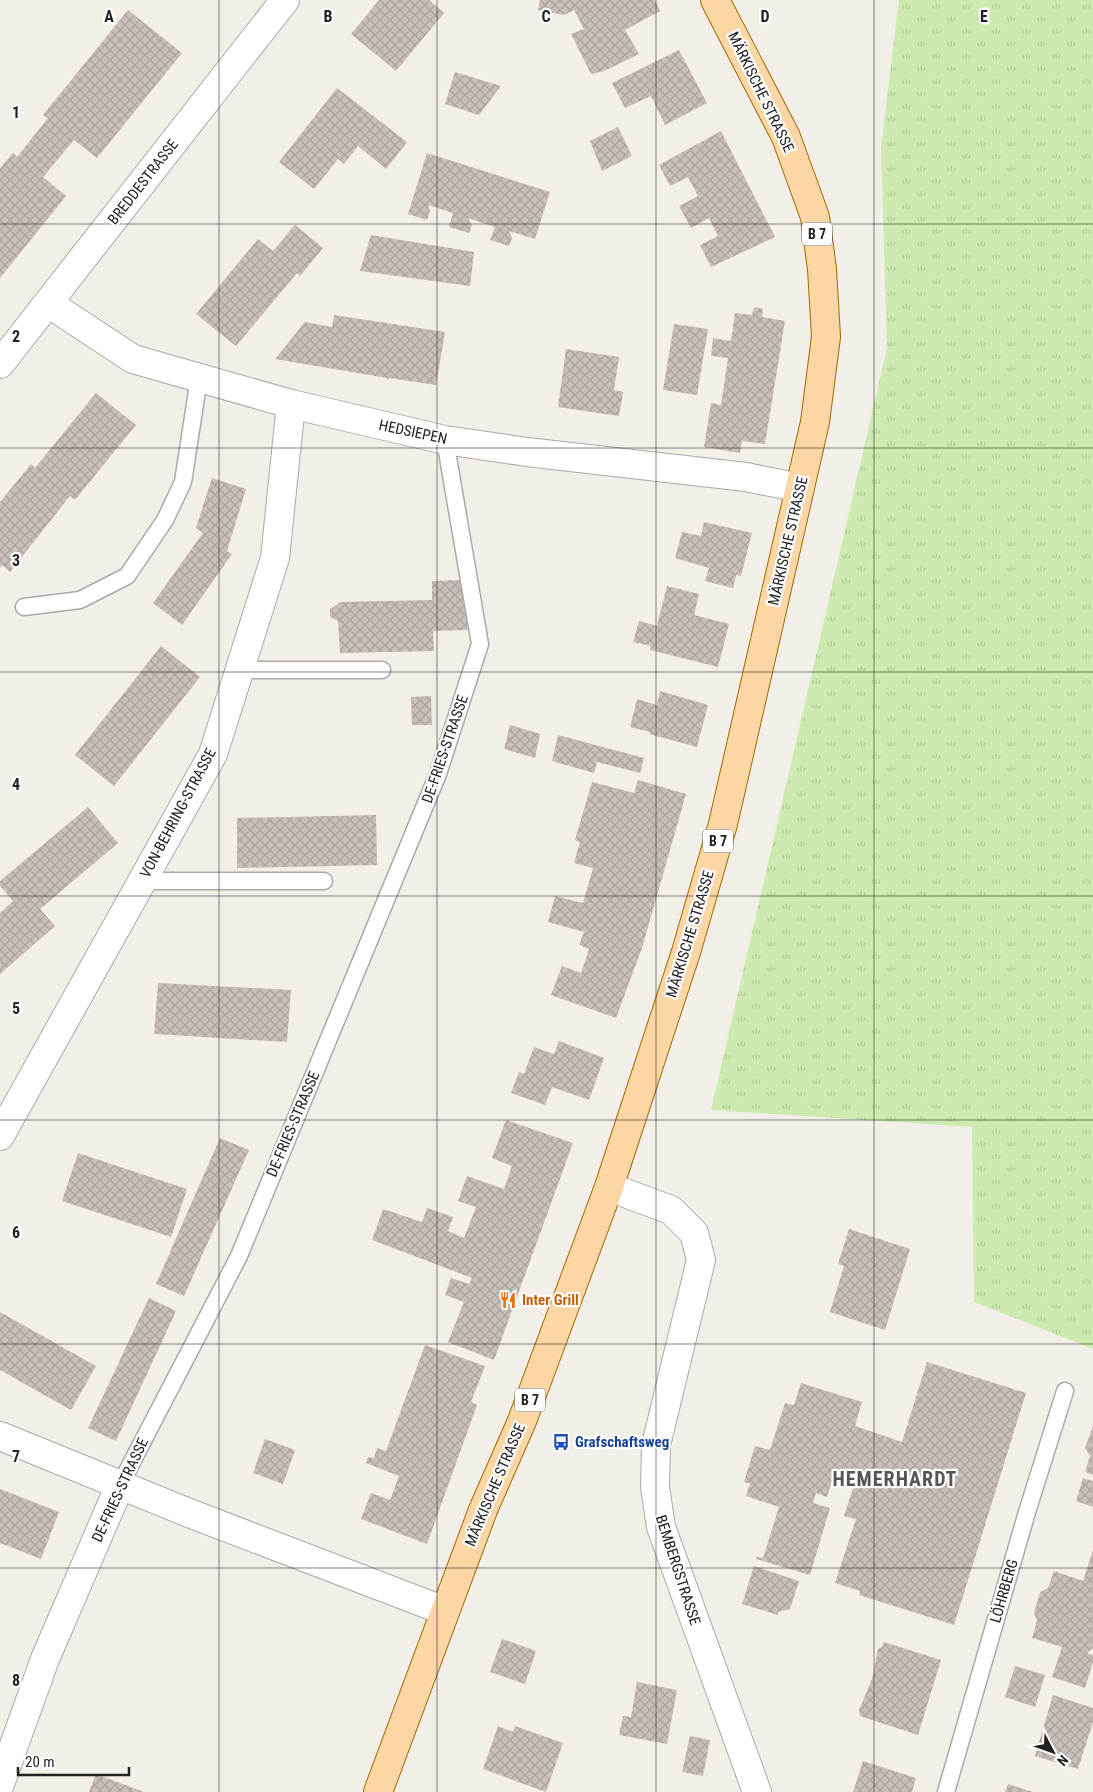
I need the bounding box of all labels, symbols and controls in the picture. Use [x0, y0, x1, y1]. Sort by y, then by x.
text: A [104, 7, 114, 26]
text: B [324, 7, 333, 26]
text: C [541, 7, 551, 26]
text: D [760, 7, 770, 26]
text: E [980, 7, 988, 26]
street label: MÄRKISCHE STRASSE [724, 29, 798, 155]
text: 1 [12, 103, 20, 122]
street label: BREDDESTRASSE [104, 136, 182, 228]
road number: B 7 [802, 222, 832, 245]
text: 2 [12, 327, 20, 346]
street label: HEDSIEPEN [377, 416, 449, 448]
street label: MÄRKISCHE STRASSE [764, 475, 812, 607]
text: 3 [12, 551, 20, 570]
street label: DE-FRIES-STRASSE [418, 693, 472, 805]
street label: VON-BEHRING-STRASSE [136, 745, 220, 881]
text: 4 [12, 775, 20, 794]
road number: B 7 [703, 829, 733, 852]
street label: MÄRKISCHE STRASSE [662, 868, 718, 1000]
text: 5 [12, 999, 20, 1018]
street label: DE-FRIES-STRASSE [263, 1069, 323, 1179]
text: 6 [12, 1223, 20, 1242]
restaurant icon: Inter Grill [498, 1290, 518, 1310]
place label: Inter Grill [522, 1291, 579, 1309]
road number: B 7 [515, 1388, 545, 1412]
street label: MÄRKISCHE STRASSE [461, 1421, 529, 1549]
bus stop icon: Grafschaftsweg [551, 1432, 571, 1452]
place label: Grafschaftsweg [575, 1433, 669, 1451]
street label: DE-FRIES-STRASSE [88, 1435, 152, 1545]
text: 7 [12, 1447, 20, 1466]
district label: HEMERHARDT [833, 1467, 957, 1491]
street label: BEMBERGSTRASSE [652, 1513, 704, 1627]
street label: LÖHRBERG [986, 1557, 1022, 1625]
text: 8 [12, 1671, 20, 1690]
north arrow [1028, 1727, 1078, 1777]
scale bar [18, 1744, 129, 1776]
text: N [1054, 1752, 1072, 1769]
text: 20 m [25, 1753, 55, 1771]

